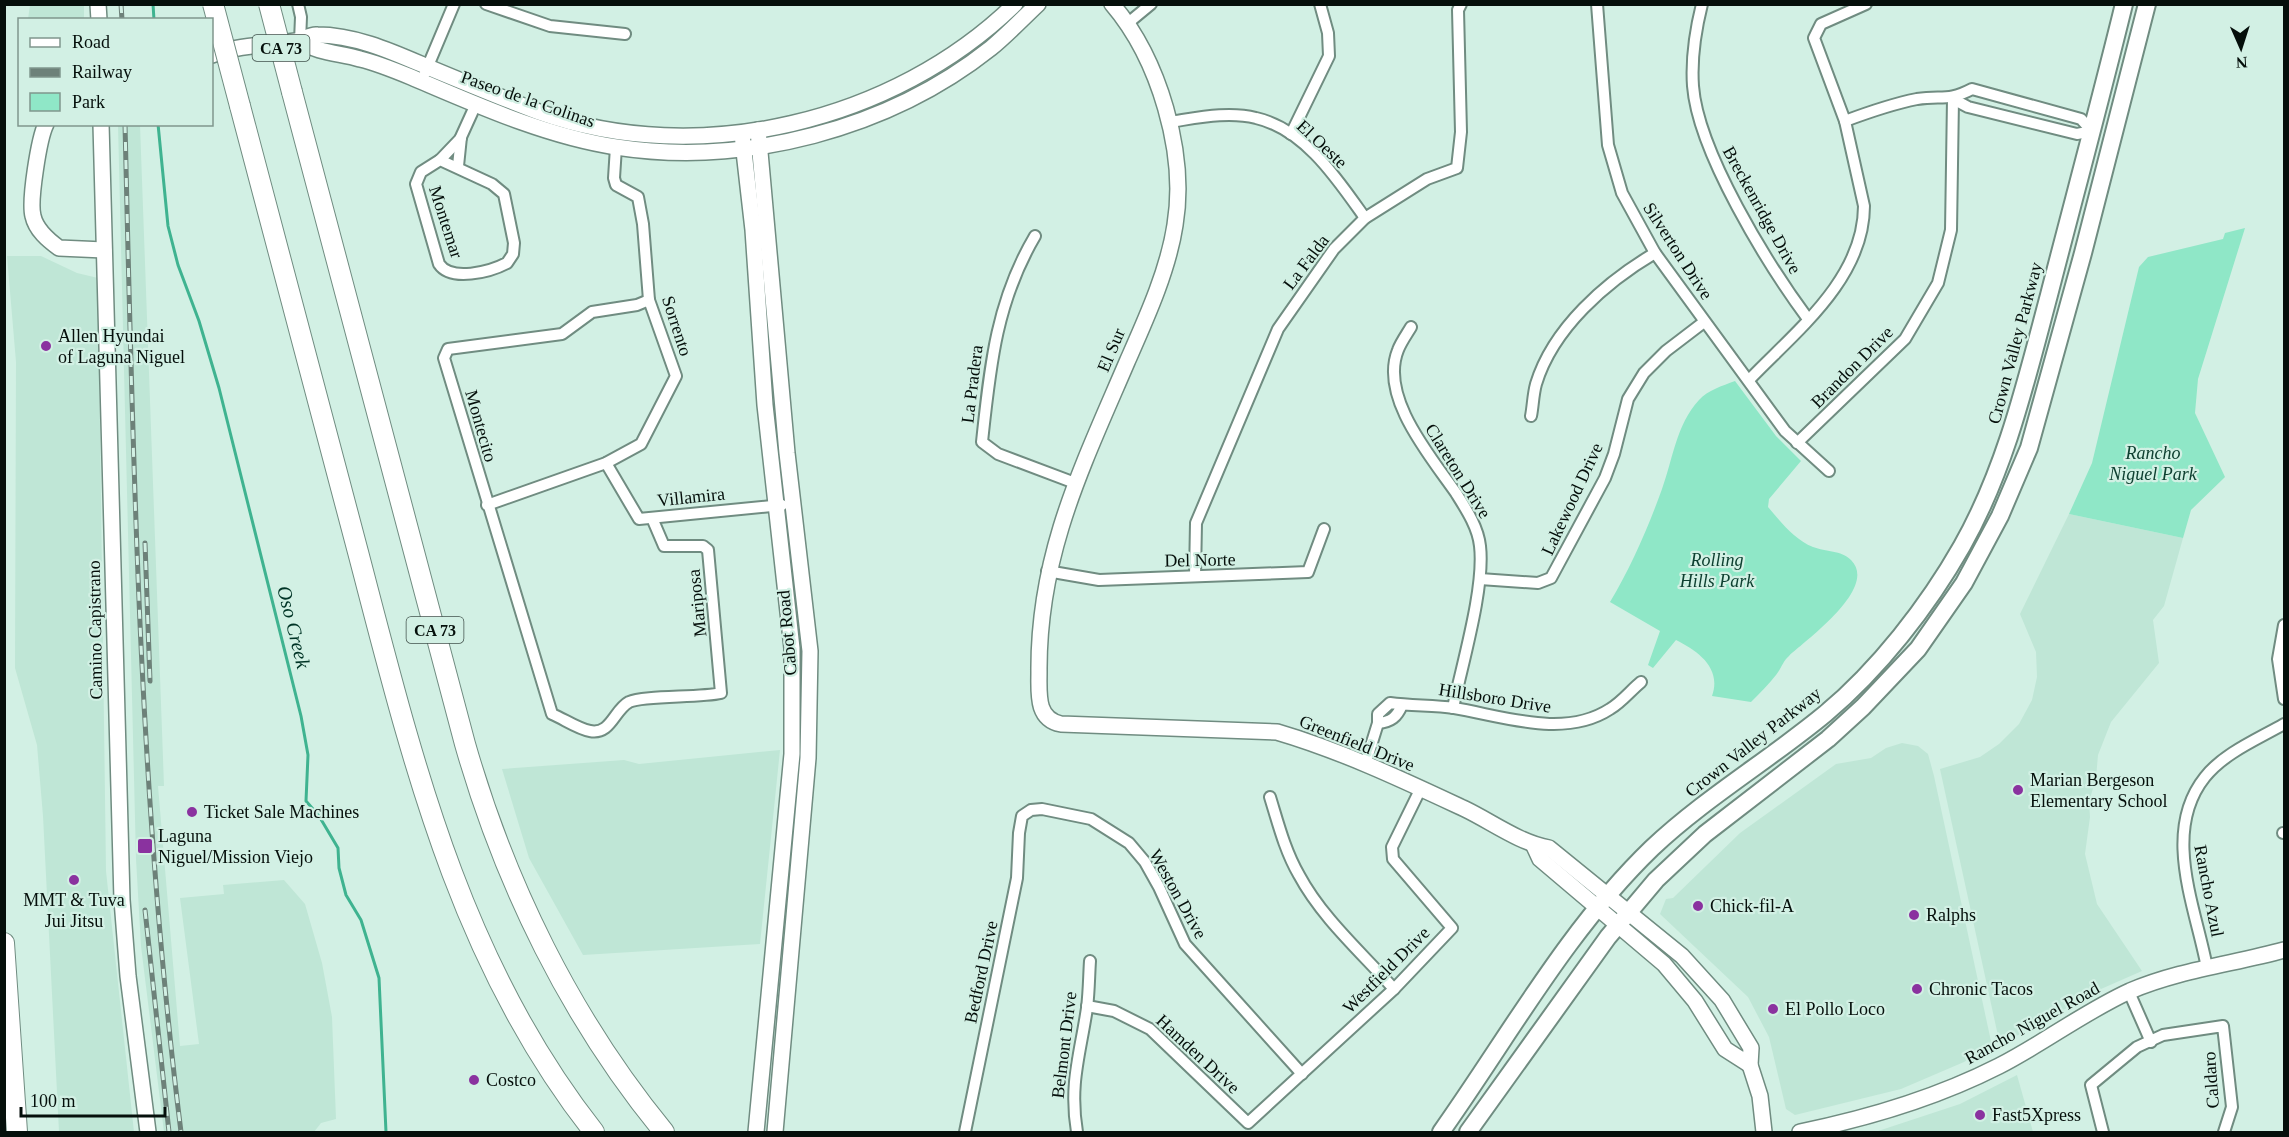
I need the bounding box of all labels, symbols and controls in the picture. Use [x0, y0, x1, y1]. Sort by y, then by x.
legend [18, 18, 213, 126]
north arrow [2211, 18, 2271, 78]
text: Road [72, 32, 110, 52]
road number: CA 73 [252, 35, 310, 61]
text: N [2235, 54, 2248, 71]
text: Railway [72, 62, 132, 82]
street label: Paseo de la Colinas [458, 67, 598, 131]
text: Park [72, 92, 105, 112]
street label: El Oeste [1293, 116, 1351, 172]
street label: Breckenridge Drive [1719, 143, 1805, 277]
street label: Montemar [425, 183, 467, 261]
street label: Silverton Drive [1639, 199, 1717, 303]
street label: La Falda [1279, 231, 1333, 293]
street label: Crown Valley Parkway [1984, 260, 2046, 426]
street label: Sorrento [658, 293, 696, 359]
street label: Brandon Drive [1807, 322, 1897, 412]
street label: El Sur [1093, 325, 1129, 375]
place label: Allen Hyundai of Laguna Niguel [58, 326, 185, 367]
marker: Allen Hyundai of Laguna Niguel [39, 339, 53, 353]
street label: La Pradera [957, 344, 987, 424]
street label: Montecito [461, 388, 501, 464]
street label: Clareton Drive [1421, 420, 1495, 522]
street label: Lakewood Drive [1537, 440, 1607, 558]
park label: Rancho Niguel Park [2108, 443, 2198, 484]
street label: Villamira [656, 484, 726, 510]
street label: Del Norte [1164, 549, 1236, 571]
park label: Rolling Hills Park [1679, 550, 1755, 591]
street label: Camino Capistrano [84, 560, 106, 700]
street label: Mariposa [684, 568, 710, 638]
water label: Oso Creek [273, 583, 315, 672]
street label: Cabot Road [773, 590, 801, 676]
road number: CA 73 [406, 617, 464, 643]
street label: Hillsboro Drive [1437, 679, 1553, 717]
street label: Crown Valley Parkway [1681, 683, 1825, 801]
street label: Greenfield Drive [1296, 711, 1418, 775]
place label: Marian Bergeson Elementary School [2030, 770, 2167, 811]
marker: Marian Bergeson Elementary School [2011, 783, 2025, 797]
place label: Ticket Sale Machines [204, 802, 359, 822]
marker: Ticket Sale Machines [185, 805, 199, 819]
place label: Laguna Niguel/Mission Viejo [158, 826, 313, 867]
marker: Laguna Niguel/Mission Viejo [136, 837, 154, 855]
street label: Rancho Azul [2190, 843, 2228, 939]
street label: Weston Drive [1145, 846, 1211, 942]
marker: MMT & Tuva Jui Jitsu [67, 873, 81, 887]
place label: MMT & Tuva Jui Jitsu [23, 890, 125, 931]
place label: Chick-fil-A [1710, 896, 1794, 916]
marker: Chick-fil-A [1691, 899, 1705, 913]
place label: Ralphs [1926, 905, 1976, 925]
marker: Ralphs [1907, 908, 1921, 922]
street label: Bedford Drive [960, 919, 1002, 1025]
street label: Westfield Drive [1339, 923, 1433, 1017]
street label: Rancho Niguel Road [1961, 978, 2103, 1068]
place label: Chronic Tacos [1929, 979, 2033, 999]
marker: Chronic Tacos [1910, 982, 1924, 996]
street label: Belmont Drive [1048, 990, 1080, 1100]
place label: El Pollo Loco [1785, 999, 1885, 1019]
marker: El Pollo Loco [1766, 1002, 1780, 1016]
street label: Hamden Drive [1152, 1010, 1244, 1098]
street label: Caldaro [2199, 1051, 2223, 1109]
place label: Costco [486, 1070, 536, 1090]
marker: Costco [467, 1073, 481, 1087]
scale bar [21, 1080, 165, 1118]
text: 100 m [30, 1091, 76, 1111]
place label: Fast5Xpress [1992, 1105, 2081, 1125]
marker: Fast5Xpress [1973, 1108, 1987, 1122]

